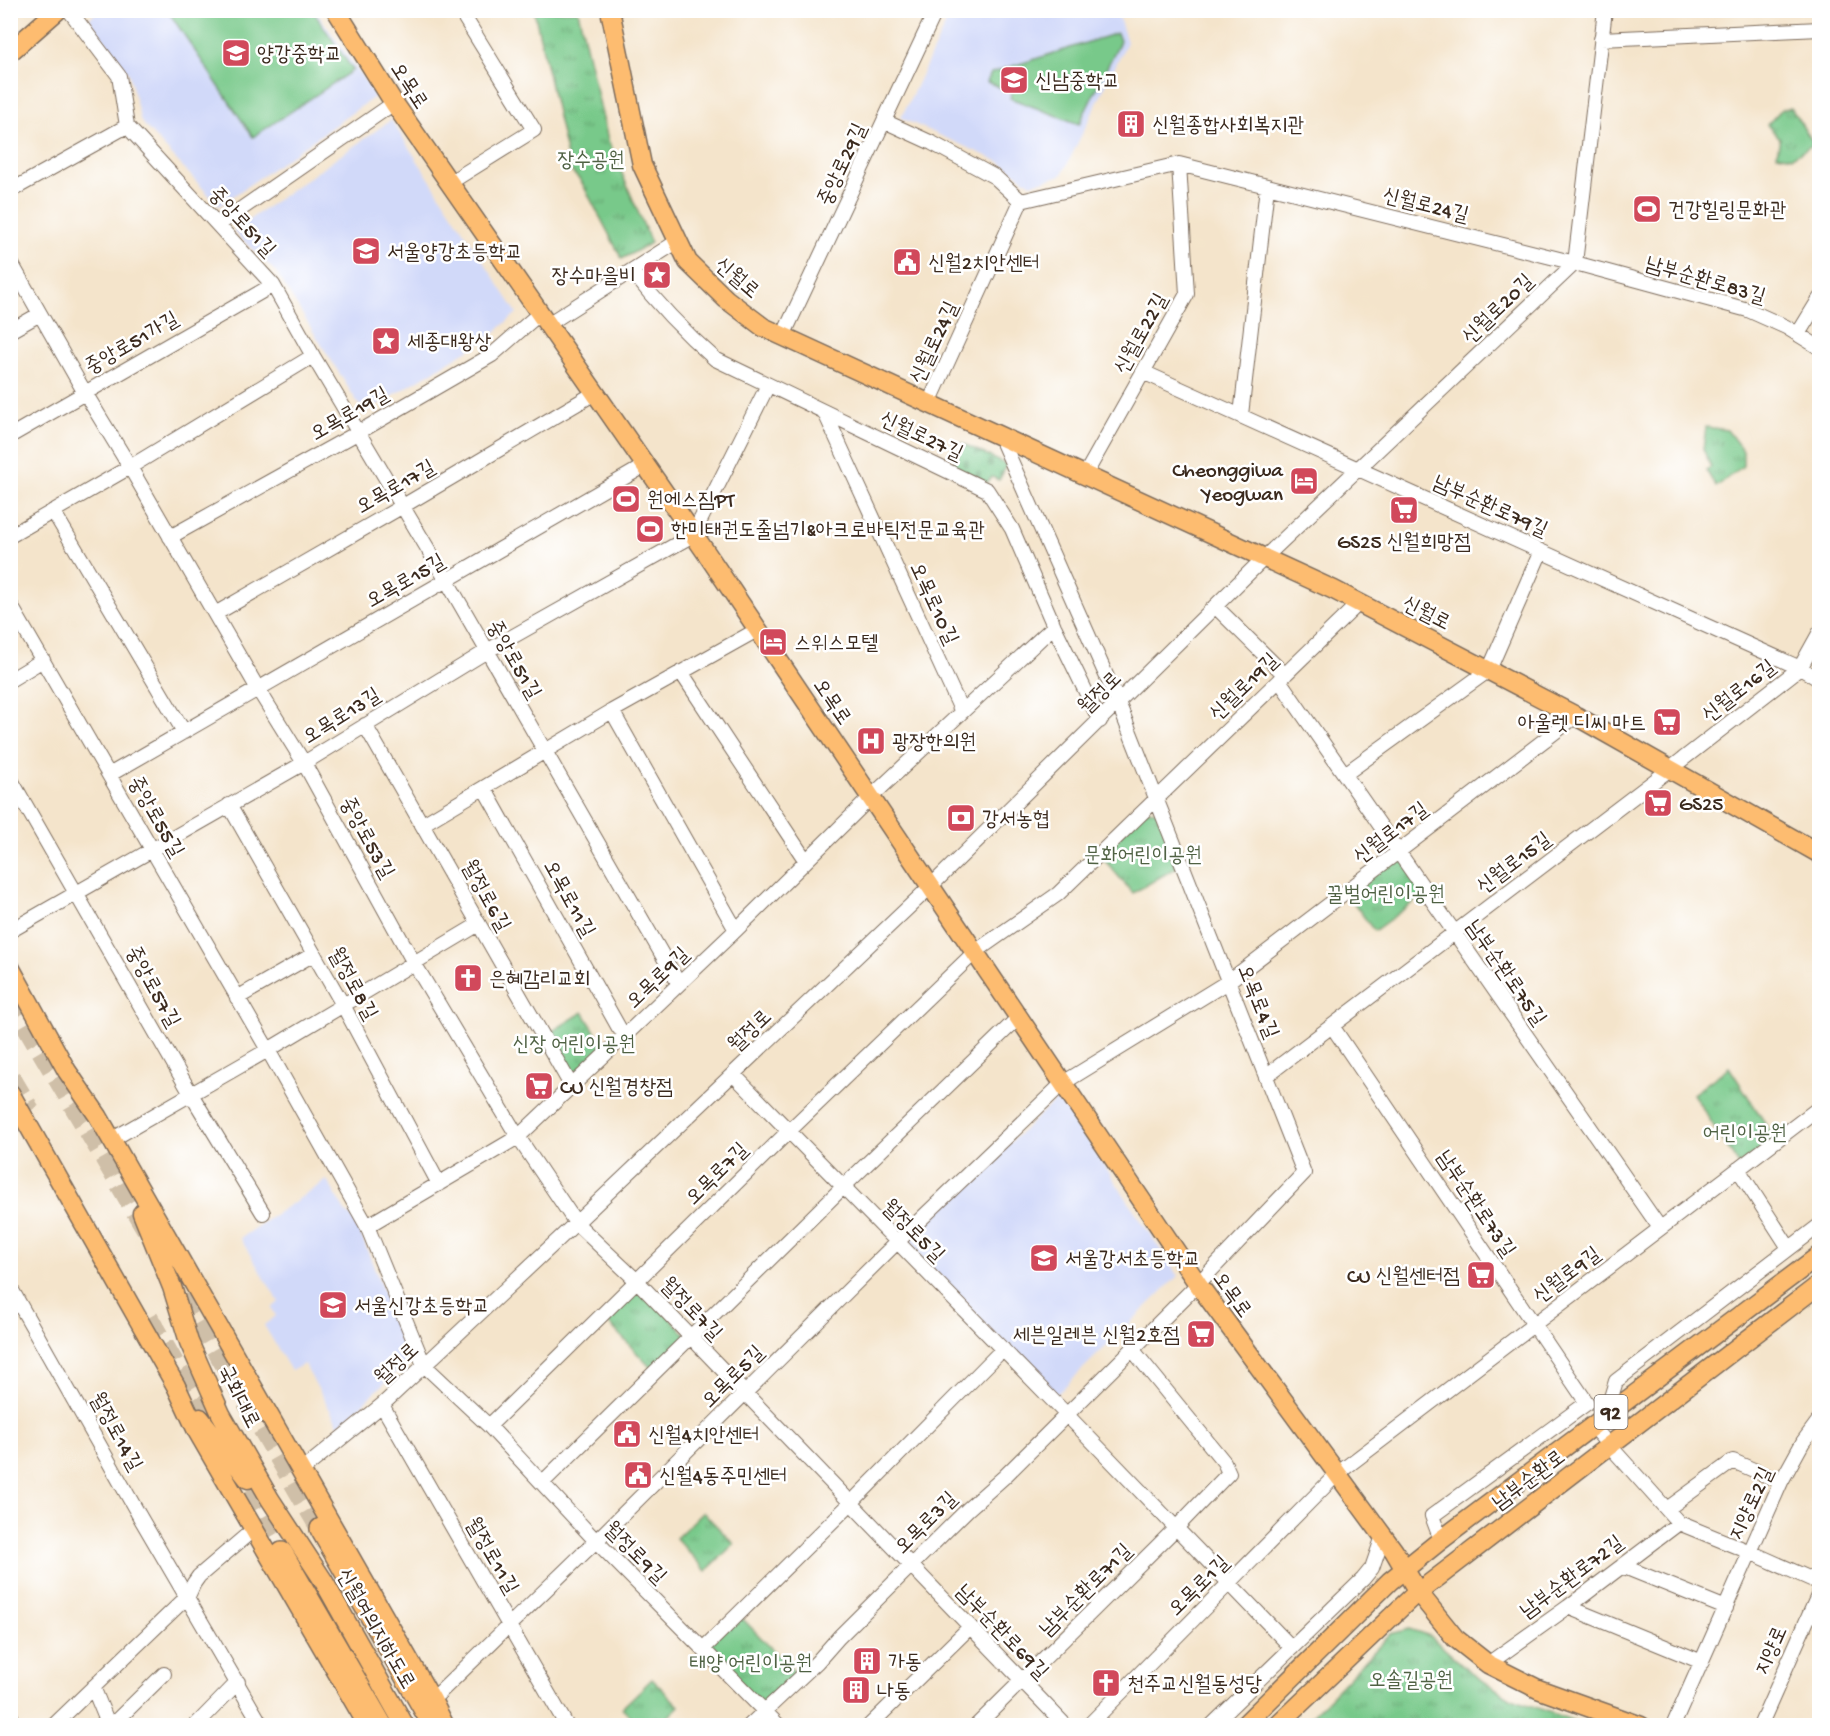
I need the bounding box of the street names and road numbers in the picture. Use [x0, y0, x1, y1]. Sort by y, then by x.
street label: 오목로 [383, 59, 431, 115]
street label: 중앙로29길 [814, 120, 874, 211]
street label: 중앙로51길 [202, 183, 279, 264]
street label: 신월로24길 [1380, 184, 1471, 230]
street label: 남부순환로83길 [1642, 252, 1768, 311]
street label: 신월로 [708, 253, 764, 306]
street label: 신월로20길 [1458, 270, 1540, 351]
street label: 신월로22길 [1110, 290, 1175, 379]
street label: 신월로24길 [905, 298, 966, 389]
street label: 중앙로51가길 [81, 308, 184, 382]
street label: 오목로19길 [307, 384, 395, 449]
street label: 신월로27길 [875, 407, 967, 468]
street label: 오목로17길 [353, 456, 441, 522]
street label: 남부순환로79길 [1428, 471, 1551, 545]
street label: 오목로15길 [363, 550, 451, 616]
street label: 오목로10길 [902, 559, 962, 650]
street label: 신월로 [1397, 592, 1454, 638]
street label: 중앙로51길 [479, 617, 545, 705]
street label: 신월로19길 [1205, 649, 1285, 728]
street label: 신월로16길 [1698, 655, 1782, 729]
street label: 월정로 [1074, 667, 1128, 721]
street label: 오목로 [806, 675, 855, 731]
street label: 오목로13길 [299, 684, 386, 752]
street label: 중앙로55길 [121, 773, 187, 863]
street label: 중앙로53길 [332, 793, 398, 884]
street label: 신월로17길 [1349, 798, 1434, 871]
street label: 신월로15길 [1472, 828, 1557, 901]
street label: 월정로6길 [454, 856, 515, 937]
street label: 오목로11길 [536, 857, 598, 943]
street label: 남부순환로75길 [1459, 916, 1551, 1032]
street label: 중앙로57길 [118, 942, 184, 1033]
street label: 오목로9길 [623, 943, 696, 1016]
street label: 월정로8길 [321, 944, 382, 1025]
street label: 오목로4길 [1230, 962, 1282, 1043]
street label: 월정로 [724, 1005, 778, 1059]
street label: 오목로7길 [682, 1139, 755, 1212]
street label: 남부순환로73길 [1429, 1146, 1520, 1263]
street label: 월정로5길 [875, 1195, 949, 1269]
street label: 신월로9길 [1529, 1242, 1607, 1310]
street label: 오목로 [1205, 1268, 1255, 1324]
street label: 월정로7길 [653, 1273, 727, 1347]
street label: 월정로 [371, 1338, 425, 1392]
street label: 오목로5길 [698, 1342, 771, 1415]
street label: 국회대로 [210, 1362, 263, 1433]
street label: 월정로14길 [82, 1389, 147, 1476]
road number: 92 [1594, 1395, 1628, 1429]
street label: 남부순환로 [1488, 1446, 1571, 1517]
street label: 지양로2길 [1725, 1464, 1781, 1545]
street label: 오목로3길 [891, 1488, 964, 1561]
street label: 월정로11길 [458, 1513, 523, 1600]
street label: 월정로9길 [597, 1517, 671, 1591]
street label: 남부순환로72길 [1516, 1531, 1630, 1626]
street label: 남부순환로71길 [1035, 1539, 1139, 1643]
street label: 오목로1길 [1165, 1552, 1236, 1623]
street label: 신월여의지하도로 [329, 1564, 419, 1695]
street label: 남부순환로69길 [949, 1580, 1053, 1686]
street label: 지양로 [1751, 1623, 1795, 1680]

